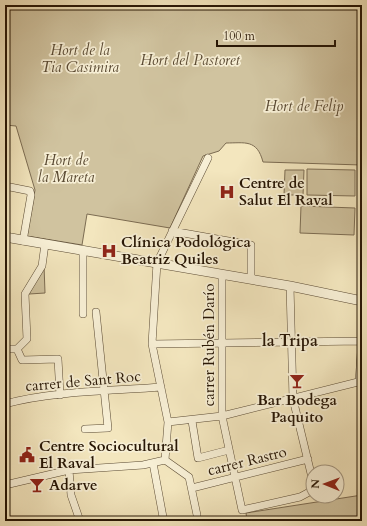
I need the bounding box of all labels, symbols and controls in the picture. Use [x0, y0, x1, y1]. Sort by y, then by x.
scale bar [217, 22, 335, 48]
text: 100 m [223, 28, 256, 44]
park label: Hort de la Tia Casimira [41, 40, 119, 77]
park label: Hort del Pastoret [140, 50, 241, 70]
park label: Hort de Felip [265, 96, 343, 116]
park label: Hort de la Mareta [38, 150, 95, 187]
place label: Centre de Salut El Raval [239, 173, 333, 210]
hospital icon: Centre de Salut El Raval [218, 183, 236, 201]
place label: Clínica Podológica Beatriz Quiles [121, 232, 251, 269]
hospital icon: Clínica Podológica Beatriz Quiles [100, 242, 118, 260]
street label: carrer Rubén Darío [199, 283, 219, 407]
district label: la Tripa [262, 330, 318, 352]
street label: carrer de Sant Roc [24, 366, 142, 396]
bar icon: Bar Bodega Paquito [288, 372, 306, 390]
place label: Bar Bodega Paquito [257, 390, 338, 427]
place label: Centre Sociocultural El Raval [39, 436, 179, 473]
street label: carrer Rastro [205, 442, 289, 480]
public building icon: Centre Sociocultural El Raval [18, 446, 36, 464]
north arrow [305, 464, 345, 504]
place label: Adarve [49, 475, 97, 495]
bar icon: Adarve [28, 476, 46, 494]
text: N [308, 478, 323, 489]

